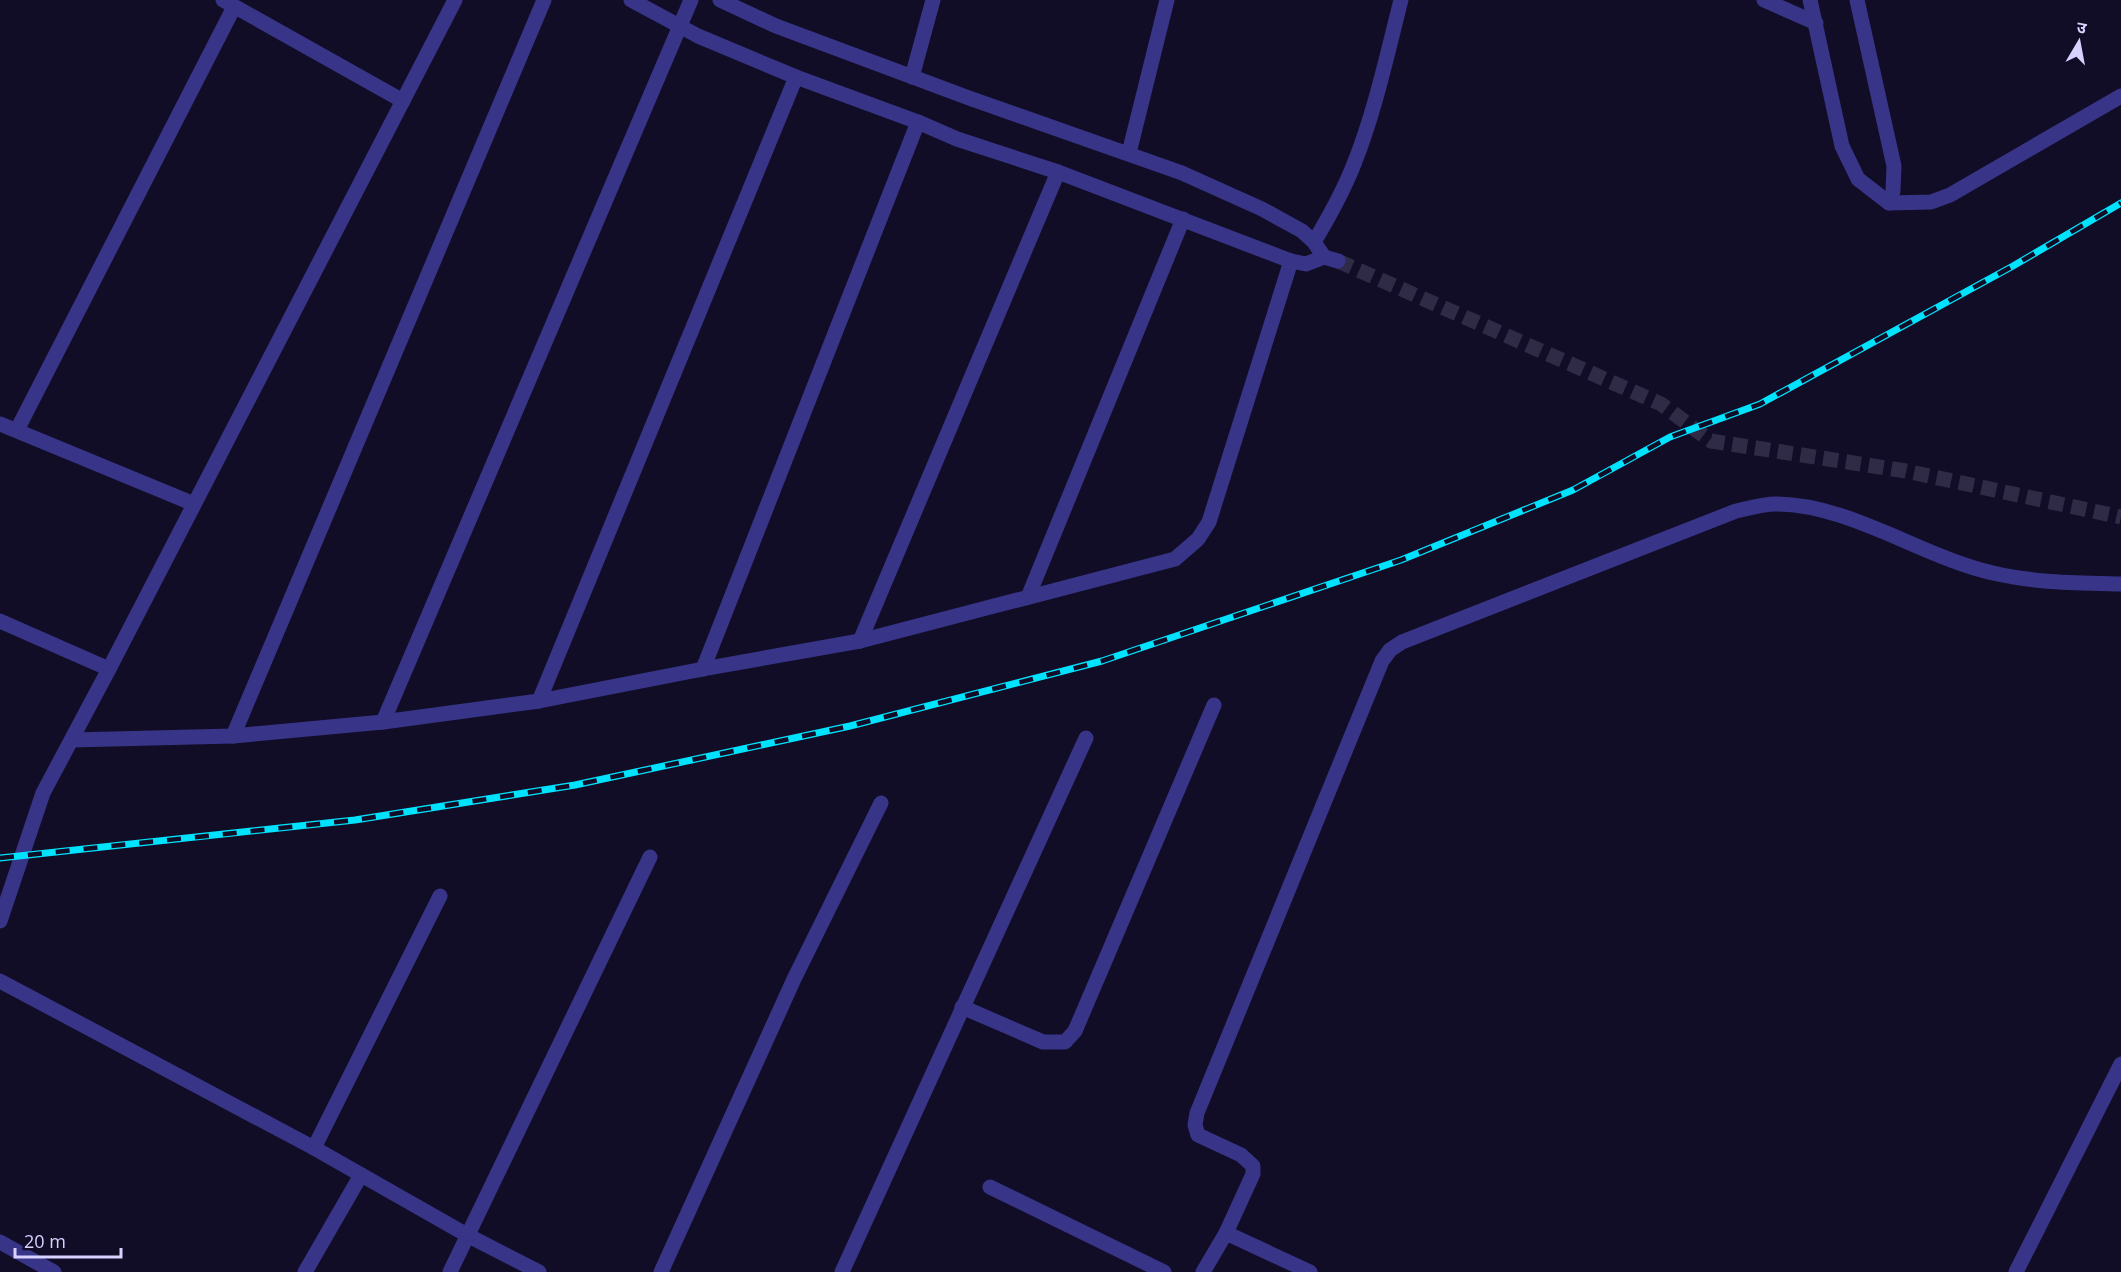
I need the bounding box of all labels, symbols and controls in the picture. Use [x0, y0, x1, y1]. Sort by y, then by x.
north arrow [2049, 12, 2109, 72]
text: उ [2075, 16, 2089, 39]
scale bar [15, 1221, 122, 1259]
text: 20 m [24, 1229, 66, 1253]

